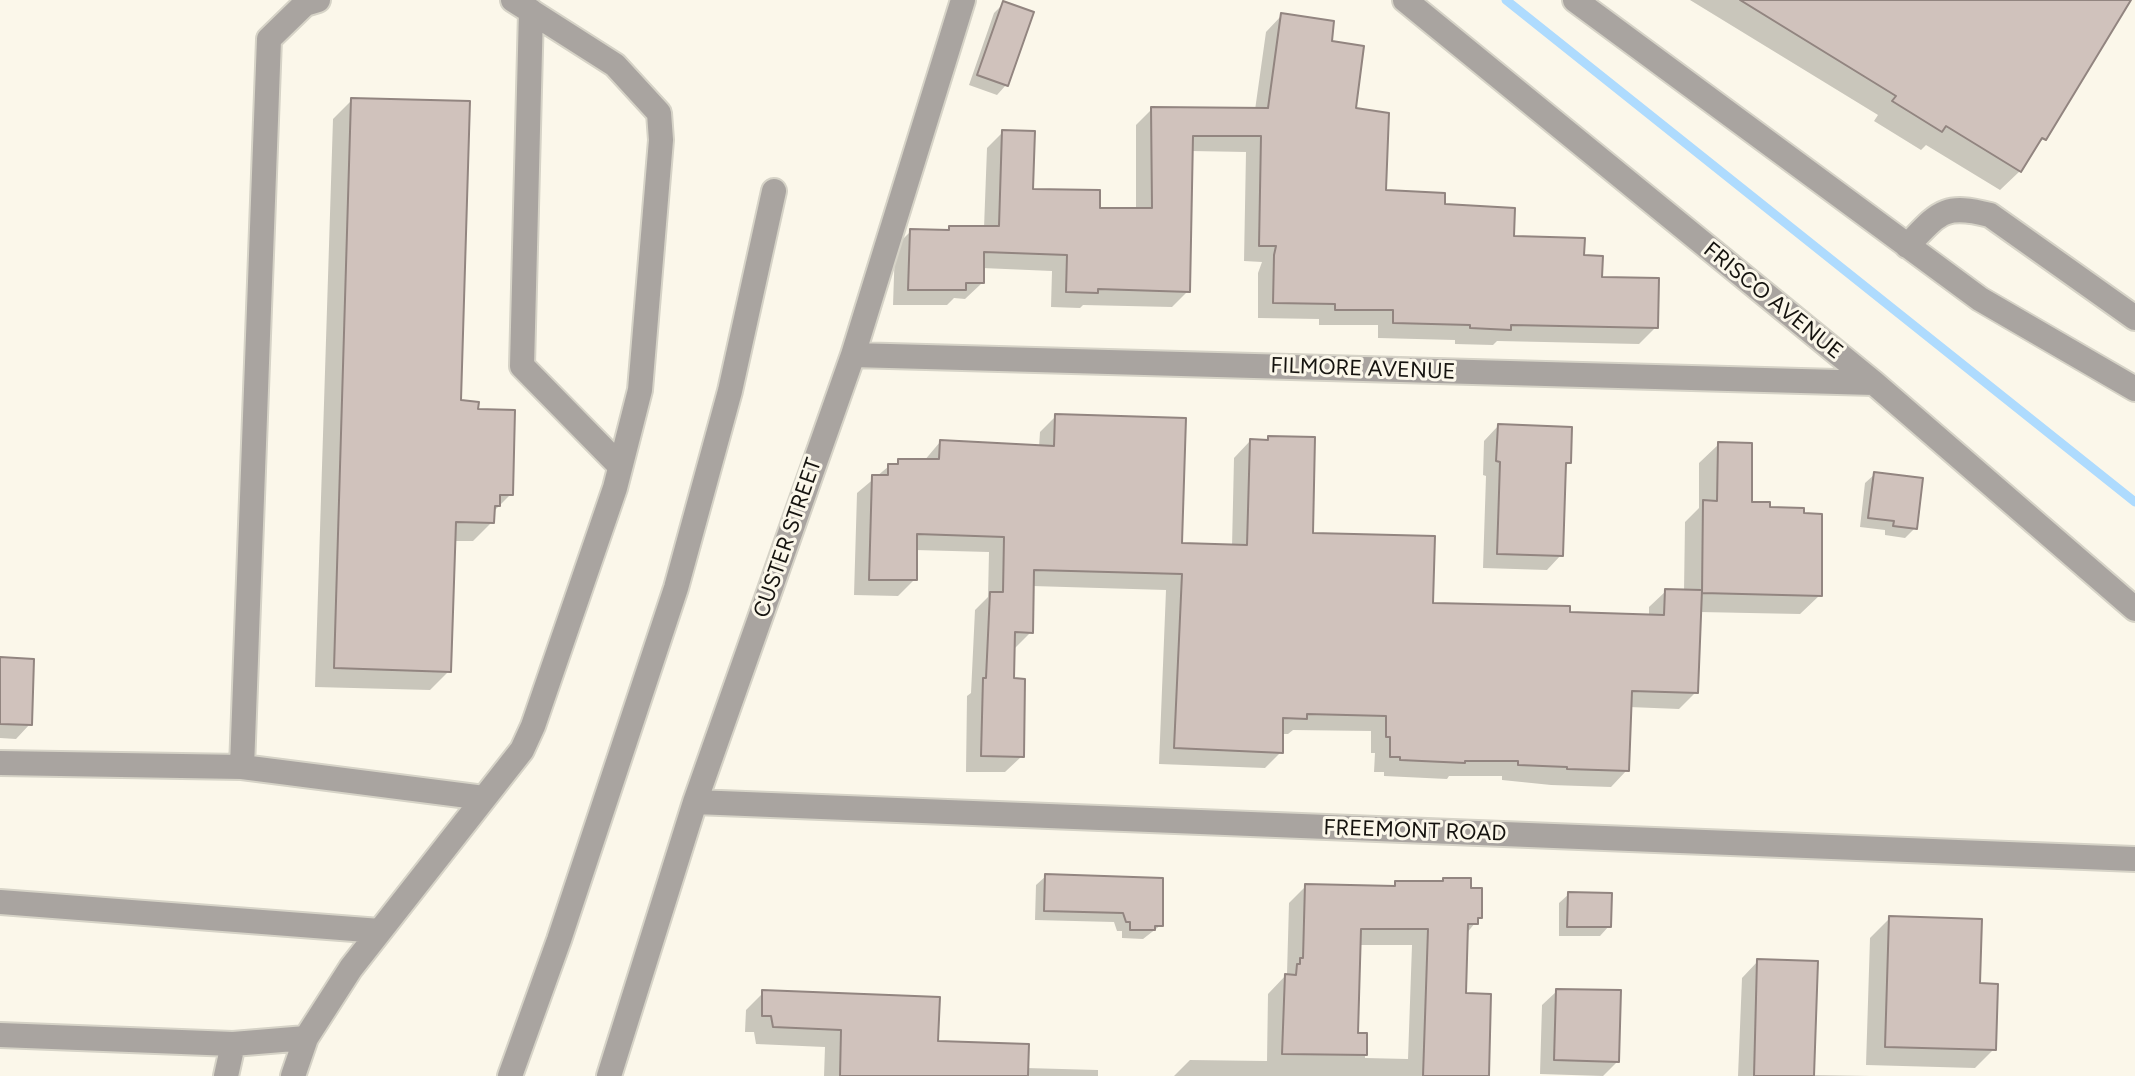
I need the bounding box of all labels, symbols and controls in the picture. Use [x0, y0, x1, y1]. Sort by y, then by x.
street label: FRISCO AVENUE [1698, 237, 1848, 365]
street label: FILMORE AVENUE [1270, 353, 1456, 385]
street label: CUSTER STREET [748, 455, 828, 621]
street label: FREEMONT ROAD [1323, 815, 1507, 847]

